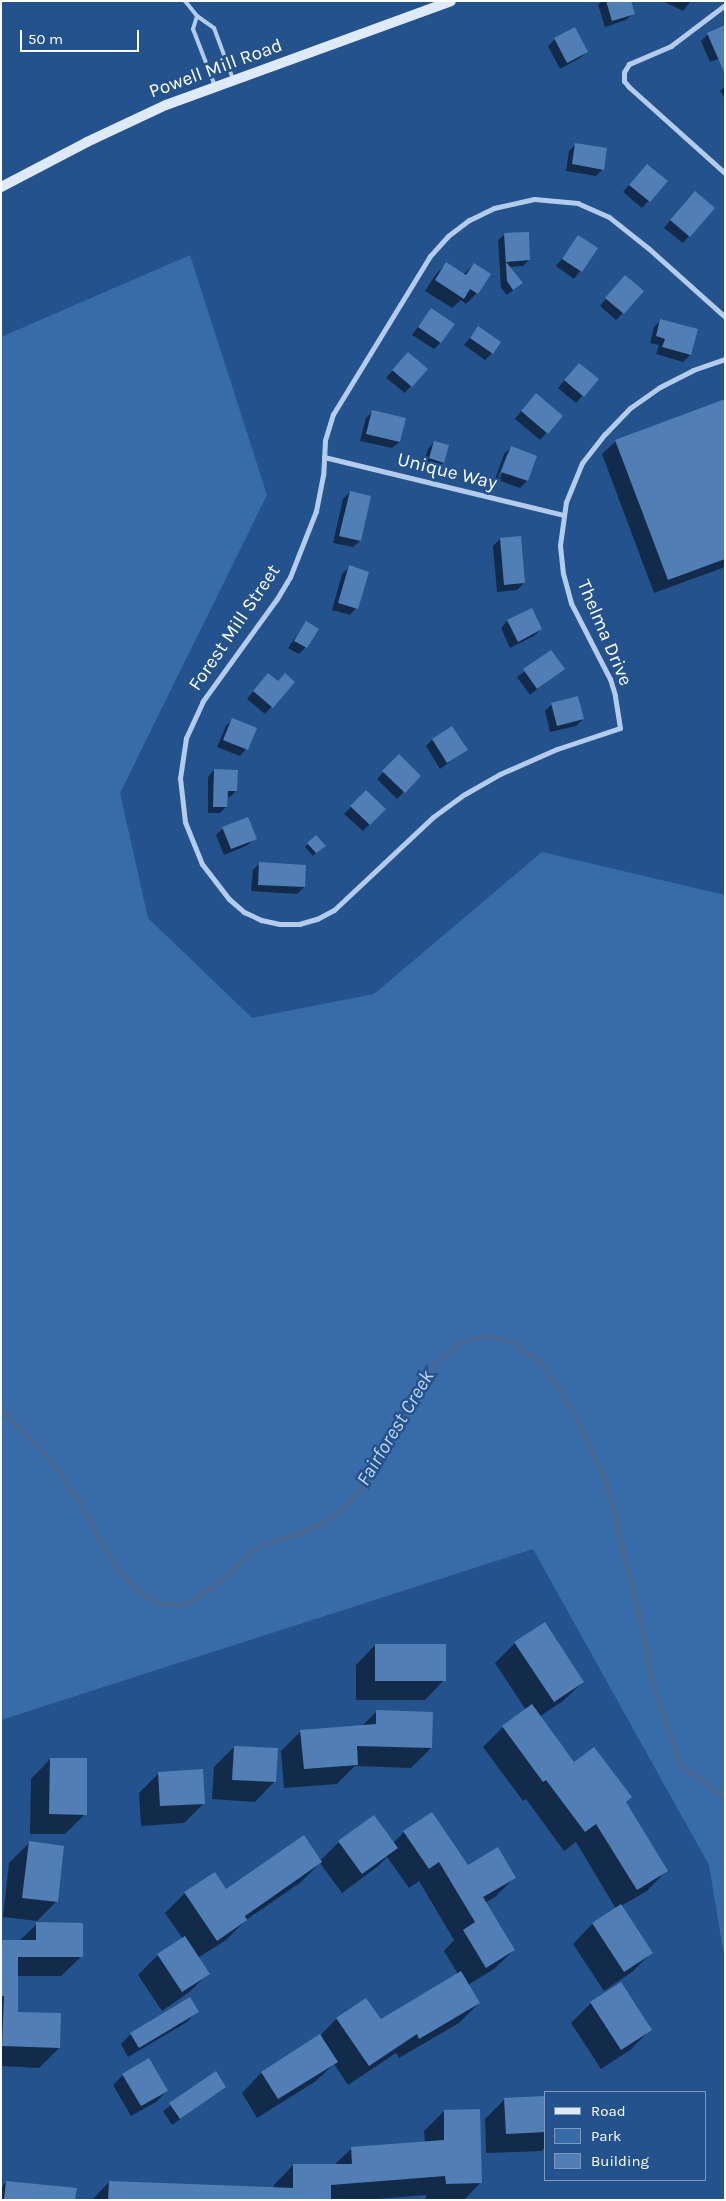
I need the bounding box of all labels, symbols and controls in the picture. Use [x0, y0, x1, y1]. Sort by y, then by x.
scale bar [22, 20, 141, 52]
text: 50 m [28, 30, 63, 48]
street label: Powell Mill Road [146, 34, 286, 104]
street label: Unique Way [395, 449, 499, 495]
street label: Forest Mill Street [184, 561, 286, 695]
street label: Thelma Drive [571, 576, 637, 690]
water label: Fairforest Creek [351, 1366, 439, 1490]
legend [544, 2091, 706, 2181]
text: Road [591, 2102, 626, 2120]
text: Park [591, 2127, 621, 2145]
text: Building [591, 2152, 649, 2170]

